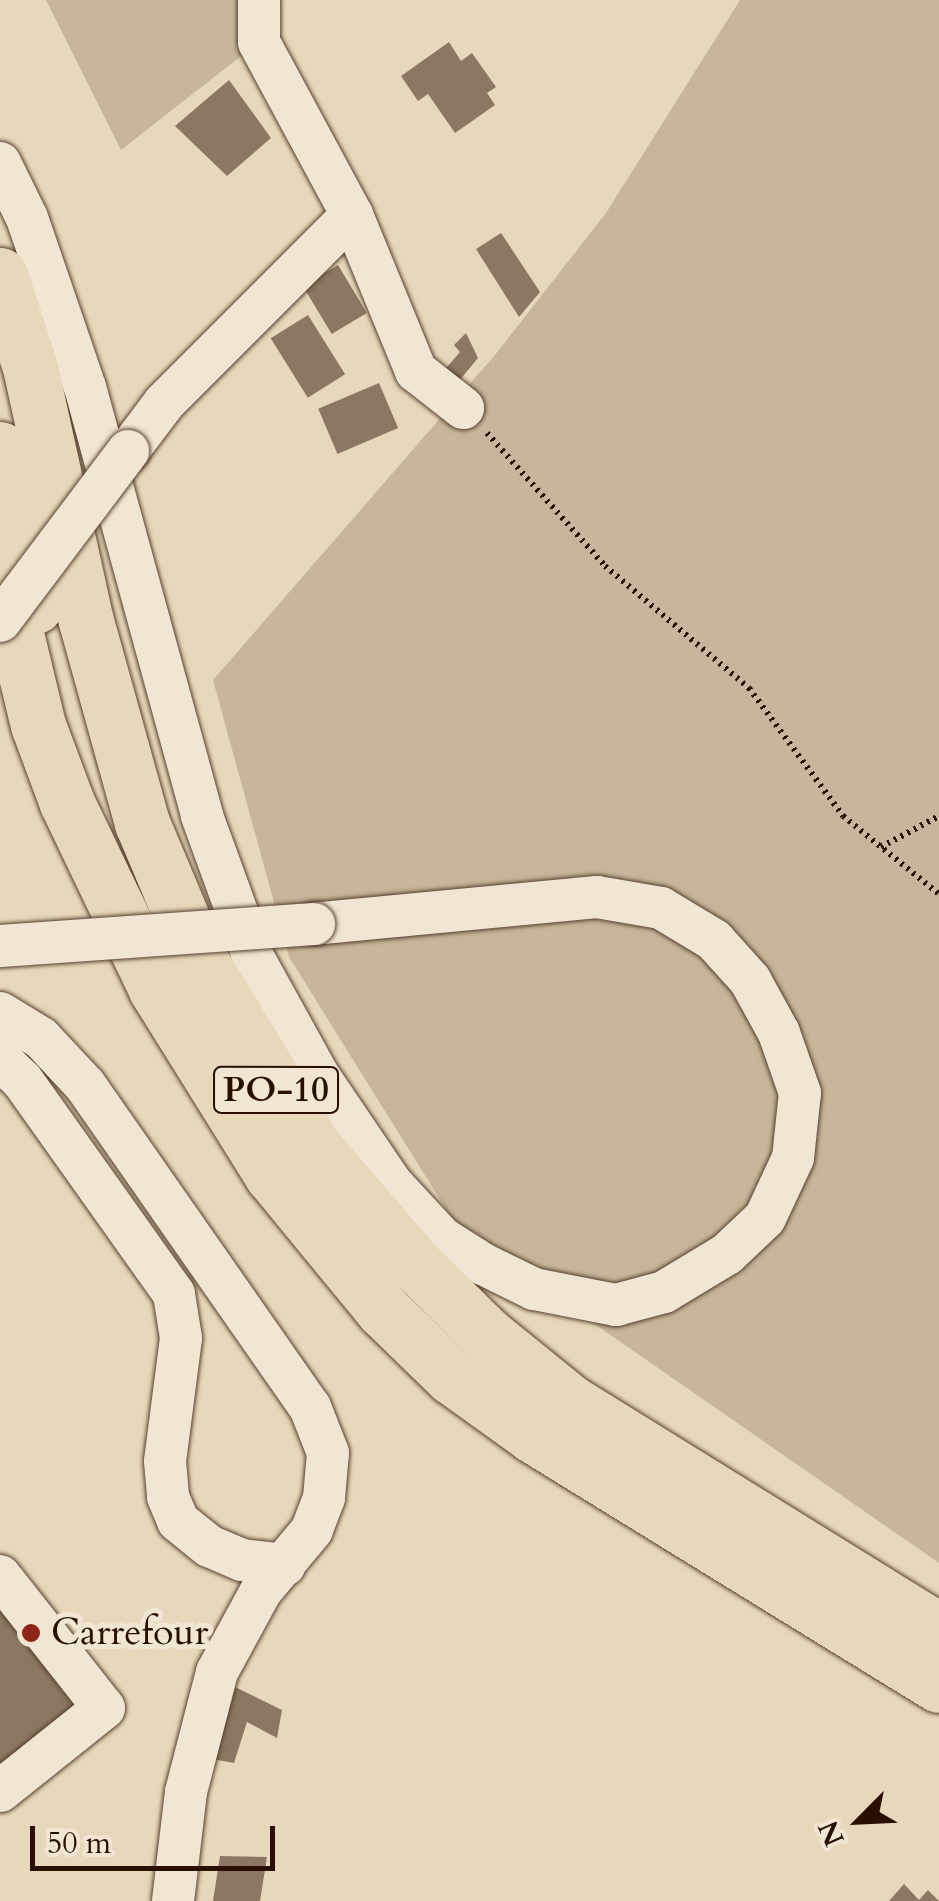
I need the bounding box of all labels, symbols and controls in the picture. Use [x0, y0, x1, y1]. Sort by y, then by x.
road number: PO-10 [211, 1060, 341, 1120]
place label: Carrefour [51, 1610, 208, 1656]
marker: Carrefour [20, 1622, 42, 1644]
north arrow [809, 1771, 909, 1871]
scale bar [35, 1806, 280, 1868]
text: N [809, 1814, 854, 1852]
text: 50 m [47, 1823, 111, 1864]

